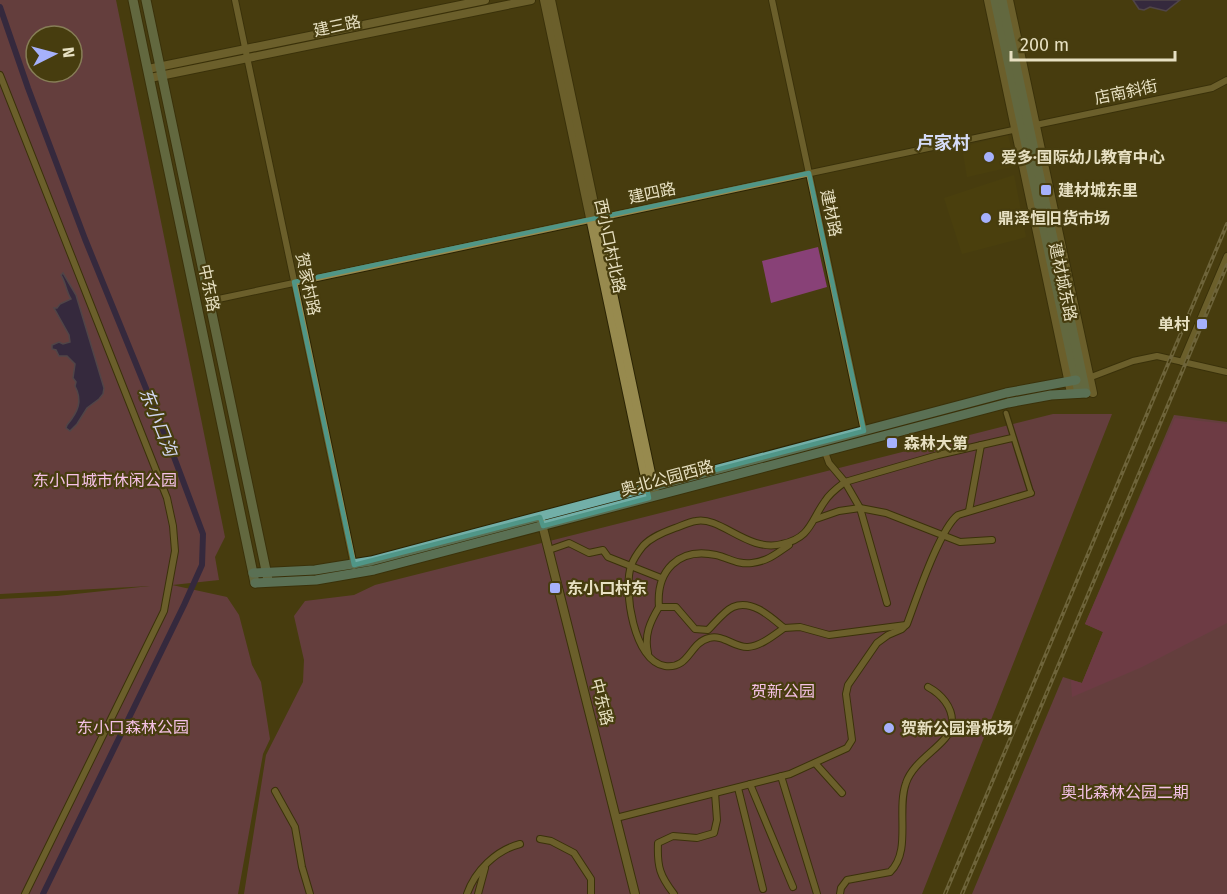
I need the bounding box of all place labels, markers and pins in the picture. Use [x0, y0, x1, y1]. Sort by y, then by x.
place label: 爱多·国际幼儿教育中心 [1001, 148, 1165, 167]
marker: 爱多·国际幼儿教育中心 [982, 150, 996, 164]
place label: 建材城东里 [1058, 181, 1138, 200]
marker: 建材城东里 [1039, 183, 1053, 197]
place label: 鼎泽恒旧货市场 [998, 209, 1110, 228]
marker: 鼎泽恒旧货市场 [979, 211, 993, 225]
place label: 单村 [1158, 315, 1190, 334]
marker: 单村 [1195, 317, 1209, 331]
place label: 森林大第 [904, 434, 968, 453]
marker: 森林大第 [885, 436, 899, 450]
place label: 东小口村东 [567, 579, 647, 598]
marker: 东小口村东 [548, 581, 562, 595]
place label: 贺新公园滑板场 [901, 719, 1013, 738]
marker: 贺新公园滑板场 [882, 721, 896, 735]

